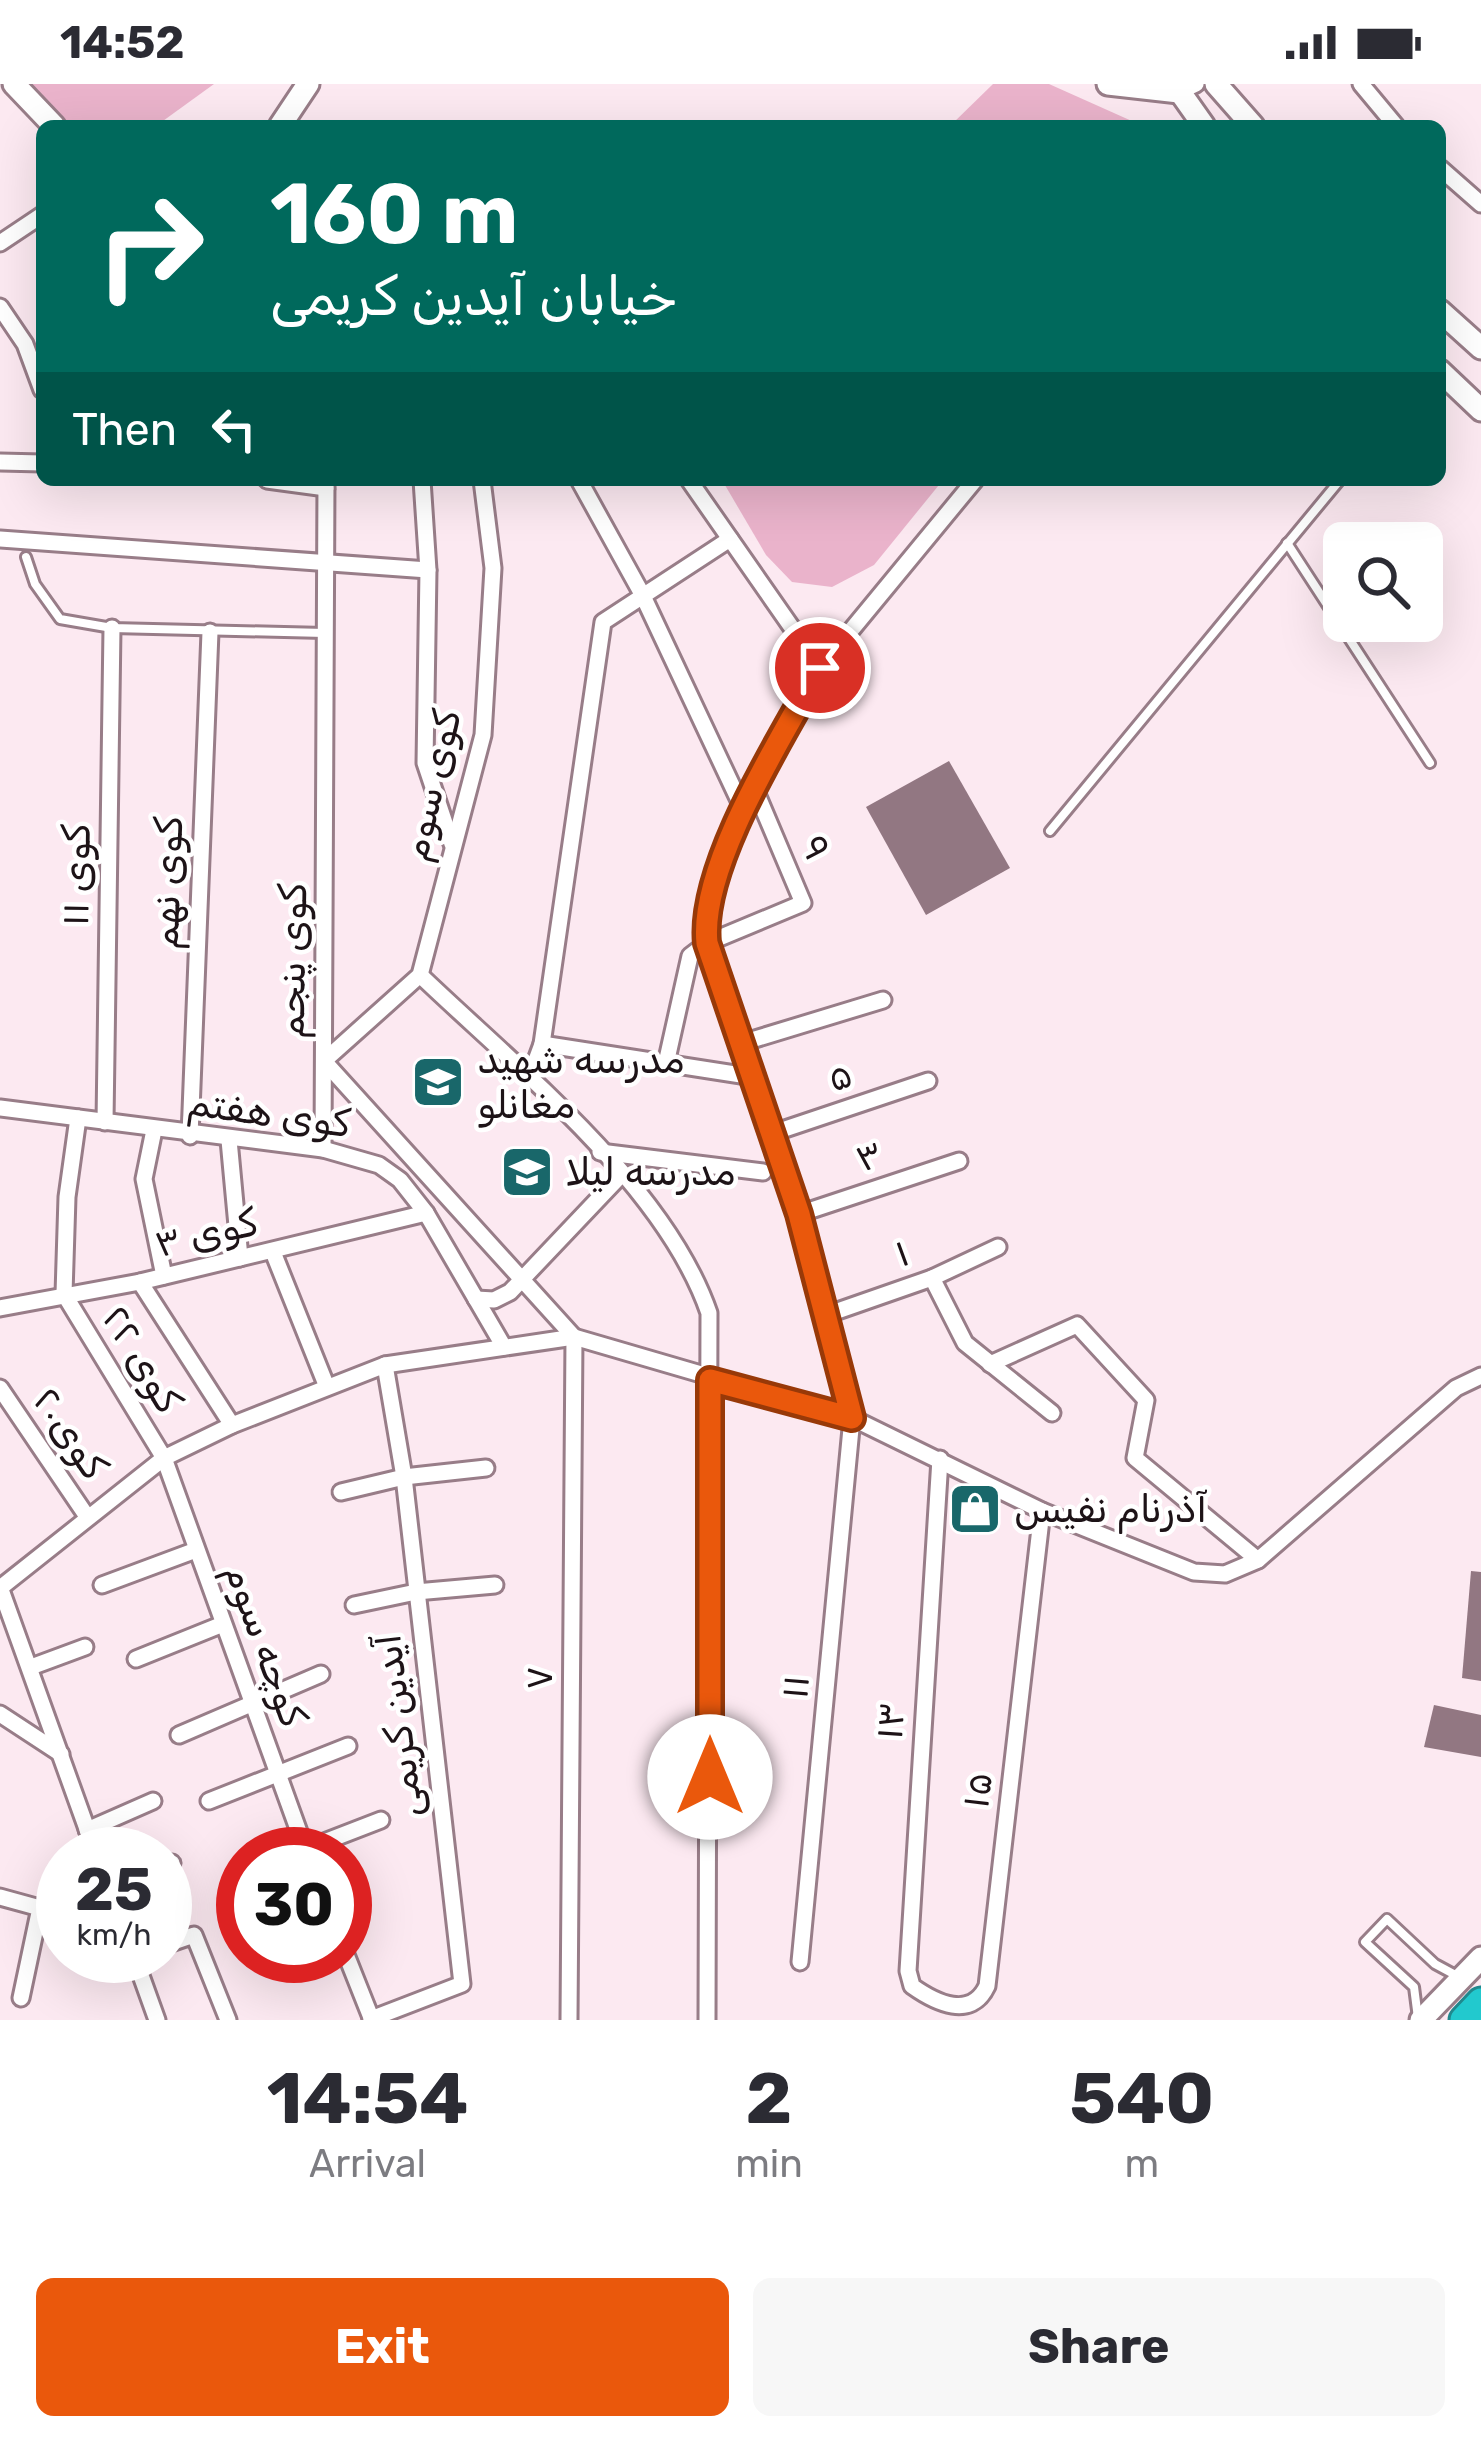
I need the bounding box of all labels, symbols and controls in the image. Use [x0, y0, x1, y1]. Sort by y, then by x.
text: 14:52 [60, 16, 185, 69]
text: 160 m [270, 164, 518, 264]
icon: right [72, 168, 228, 324]
text: خیابان آیدین کریمی [270, 265, 677, 329]
icon: left [201, 396, 267, 462]
text: Then [72, 403, 177, 456]
map controls [1323, 522, 1443, 642]
button: search [1323, 522, 1443, 642]
pin [769, 617, 871, 719]
icon: arrive [787, 635, 853, 701]
street label: کوی سوم [391, 705, 473, 865]
street label: کوی نهم [142, 815, 194, 950]
street label: کوی ۱۱ [52, 823, 100, 927]
street label: ۹ [790, 828, 842, 866]
street label: کوی پنجم [268, 882, 319, 1039]
place label: مدرسه شهید مغانلو [477, 1037, 685, 1128]
street label: ۵ [821, 1050, 859, 1102]
school or university icon: مدرسه شهید مغانلو [410, 1054, 466, 1110]
street label: کوی هفتم [184, 1079, 354, 1149]
street label: ۳ [850, 1130, 888, 1182]
school or university icon: مدرسه لیلا [499, 1144, 555, 1200]
place label: مدرسه لیلا [566, 1149, 736, 1195]
street label: کوی ۳ [150, 1199, 262, 1267]
street label: ۱ [888, 1229, 916, 1277]
street label: کوی ۲۲ [92, 1297, 192, 1421]
street label: کوی۲۰ [23, 1379, 117, 1488]
shop icon: آذرنام نفیس [947, 1481, 1003, 1537]
place label: آذرنام نفیس [1014, 1486, 1207, 1534]
street label: کوچه سوم [214, 1558, 317, 1733]
street label: آیدین کریمی [364, 1631, 432, 1821]
street label: ۷ [516, 1666, 562, 1690]
street label: ۱۱ [771, 1673, 819, 1701]
street label: ۱۳ [866, 1701, 914, 1741]
position arrow [647, 1714, 773, 1840]
street label: ۱۵ [952, 1769, 1002, 1811]
speed limit sign: 30 [216, 1827, 372, 1983]
text: 25 [75, 1854, 153, 1925]
text: km/h [77, 1917, 151, 1953]
text: 14:54 [267, 2056, 468, 2141]
text: 2 [746, 2056, 792, 2141]
text: 540 [1070, 2056, 1214, 2141]
text: Arrival [309, 2141, 426, 2187]
text: min [735, 2141, 803, 2187]
text: m [1125, 2141, 1159, 2187]
button: Exit [36, 2278, 729, 2416]
button: Share [753, 2278, 1445, 2416]

